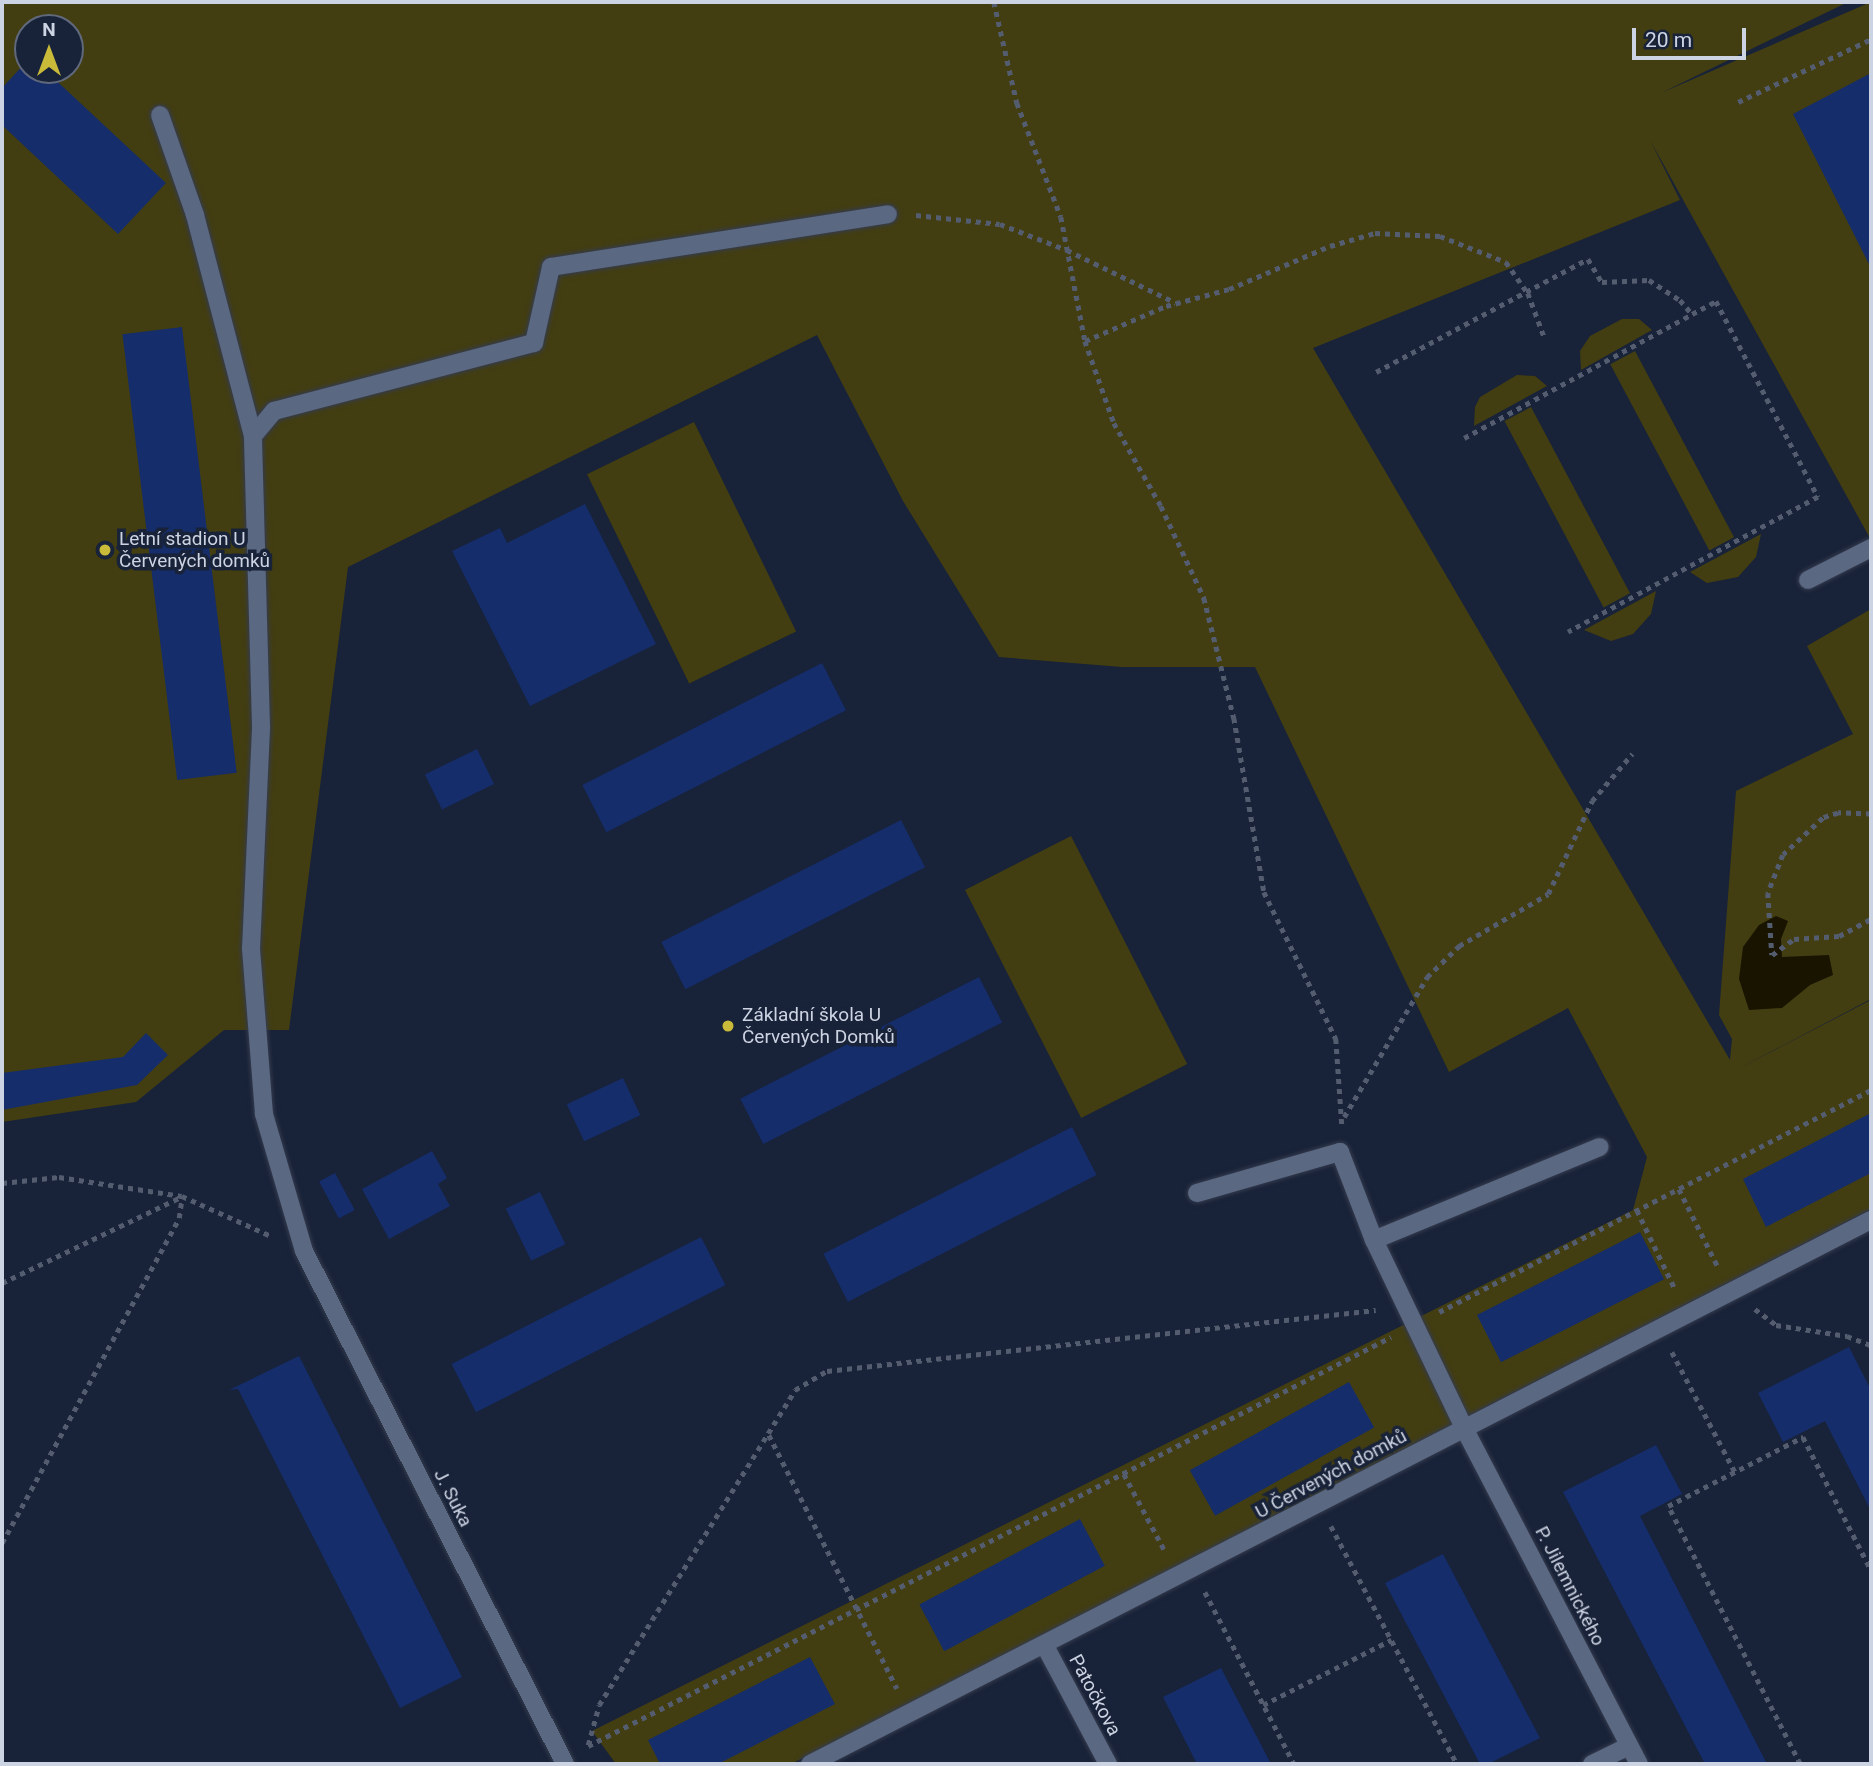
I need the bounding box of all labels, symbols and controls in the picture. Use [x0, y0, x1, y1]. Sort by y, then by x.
north arrow [14, 14, 84, 84]
scale bar [1635, 14, 1749, 58]
text: N [42, 18, 56, 41]
text: 20 m [1645, 28, 1692, 52]
place label: Letní stadion U Červených domků [119, 528, 270, 572]
marker: Letní stadion U Červených domků [97, 542, 113, 558]
place label: Základní škola U Červených Domků [742, 1004, 895, 1048]
marker: Základní škola U Červených Domků [720, 1018, 736, 1034]
street label: U Červených domků [1251, 1424, 1411, 1524]
street label: J. Suka [429, 1465, 477, 1531]
street label: P. Jilemnického [1530, 1522, 1610, 1650]
street label: Patočkova [1064, 1650, 1126, 1740]

